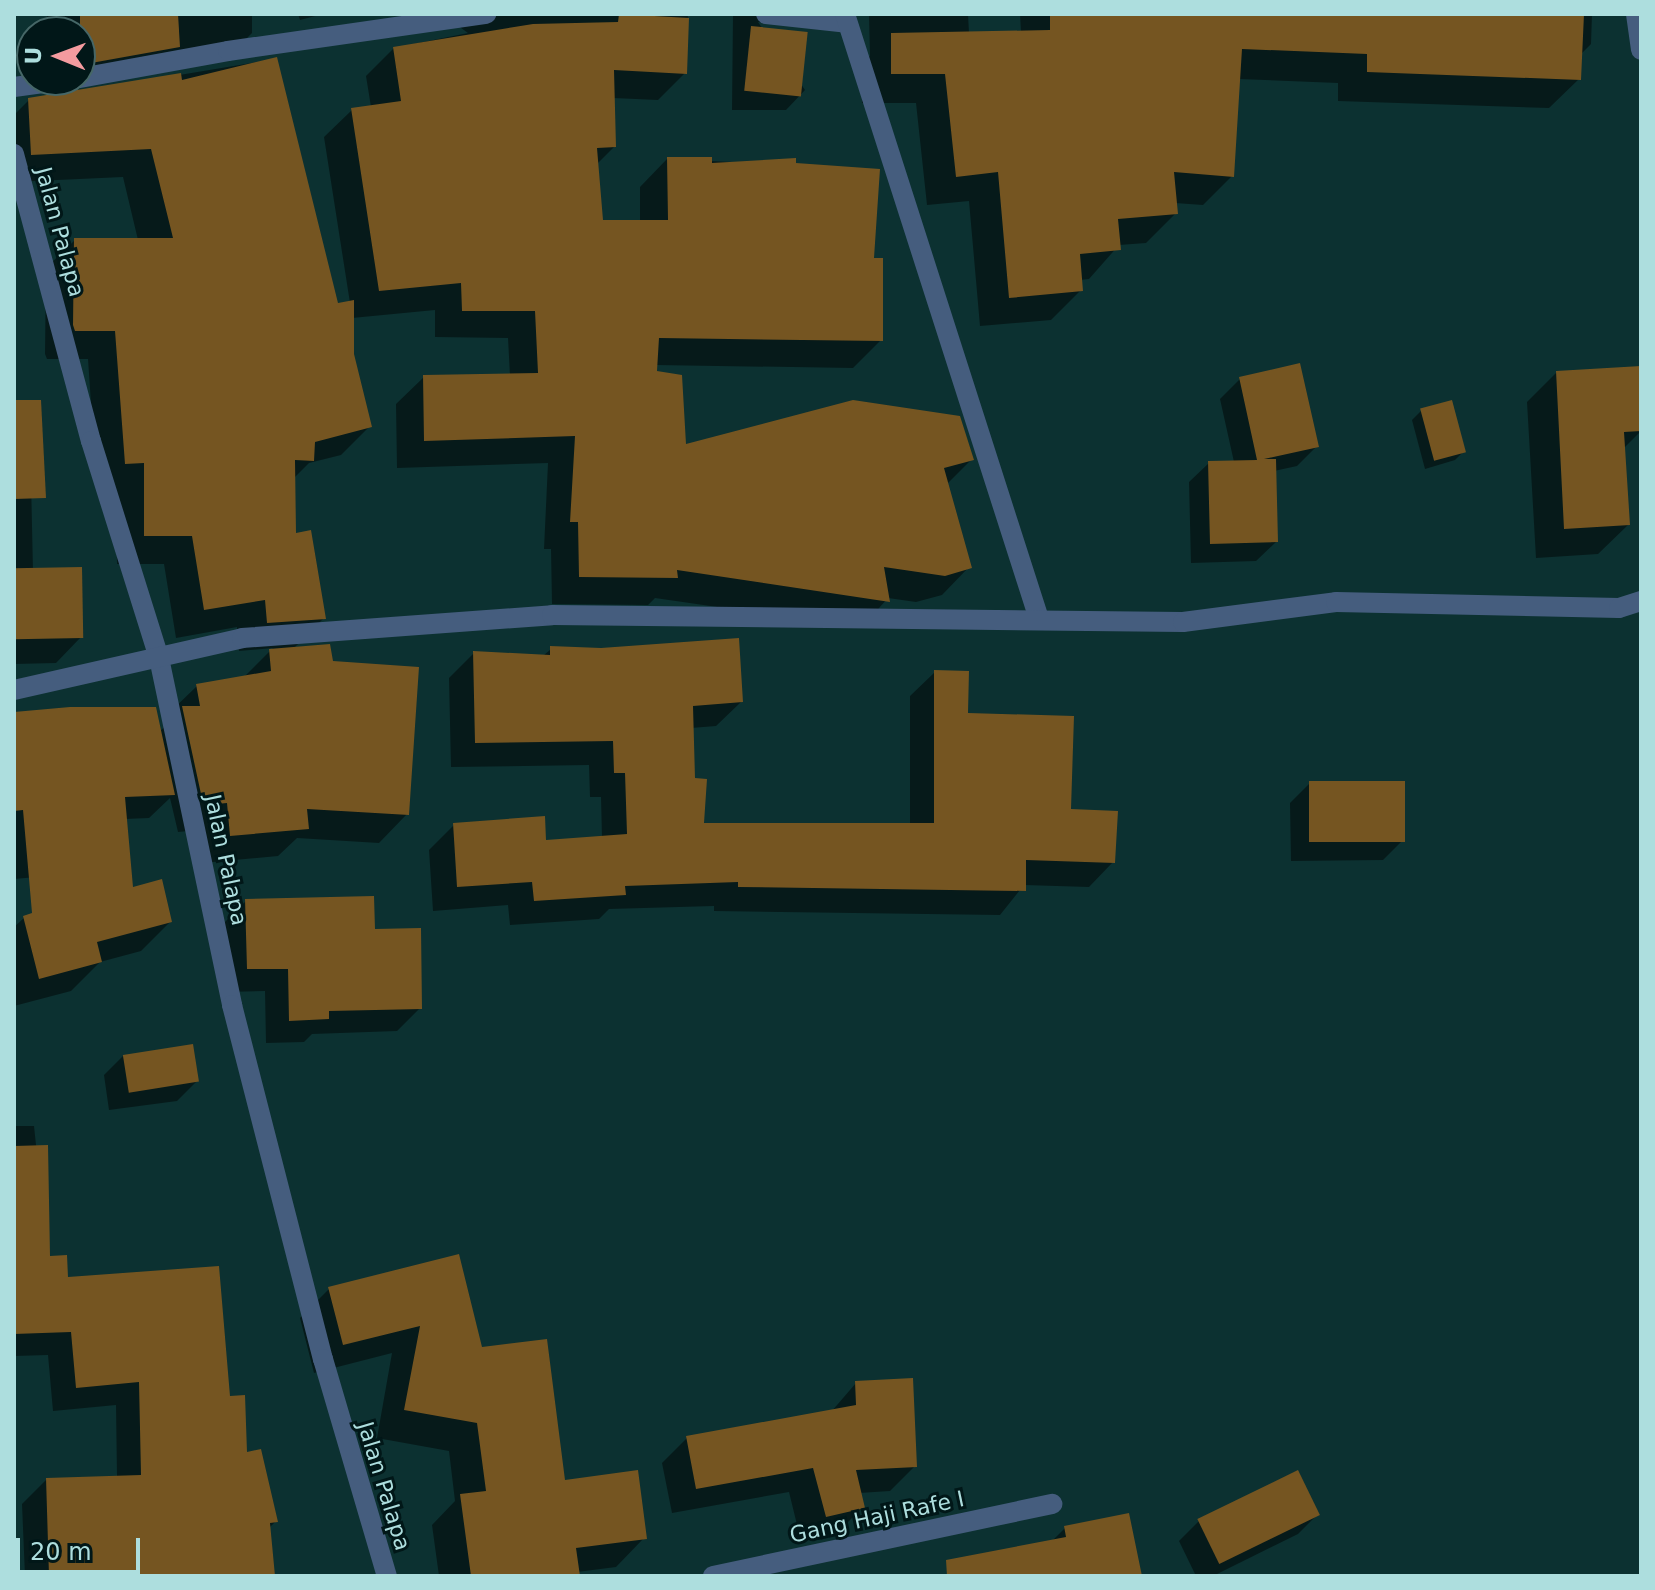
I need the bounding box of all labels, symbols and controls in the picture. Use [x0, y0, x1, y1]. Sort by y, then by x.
north arrow [16, 16, 96, 96]
text: U [21, 46, 46, 65]
street label: Jalan Palapa [30, 164, 90, 300]
street label: Jalan Palapa [199, 792, 253, 928]
street label: Jalan Palapa [352, 1418, 416, 1554]
street label: Gang Haji Rafe I [787, 1486, 967, 1548]
scale bar [20, 1522, 144, 1572]
text: 20 m [30, 1538, 92, 1566]

